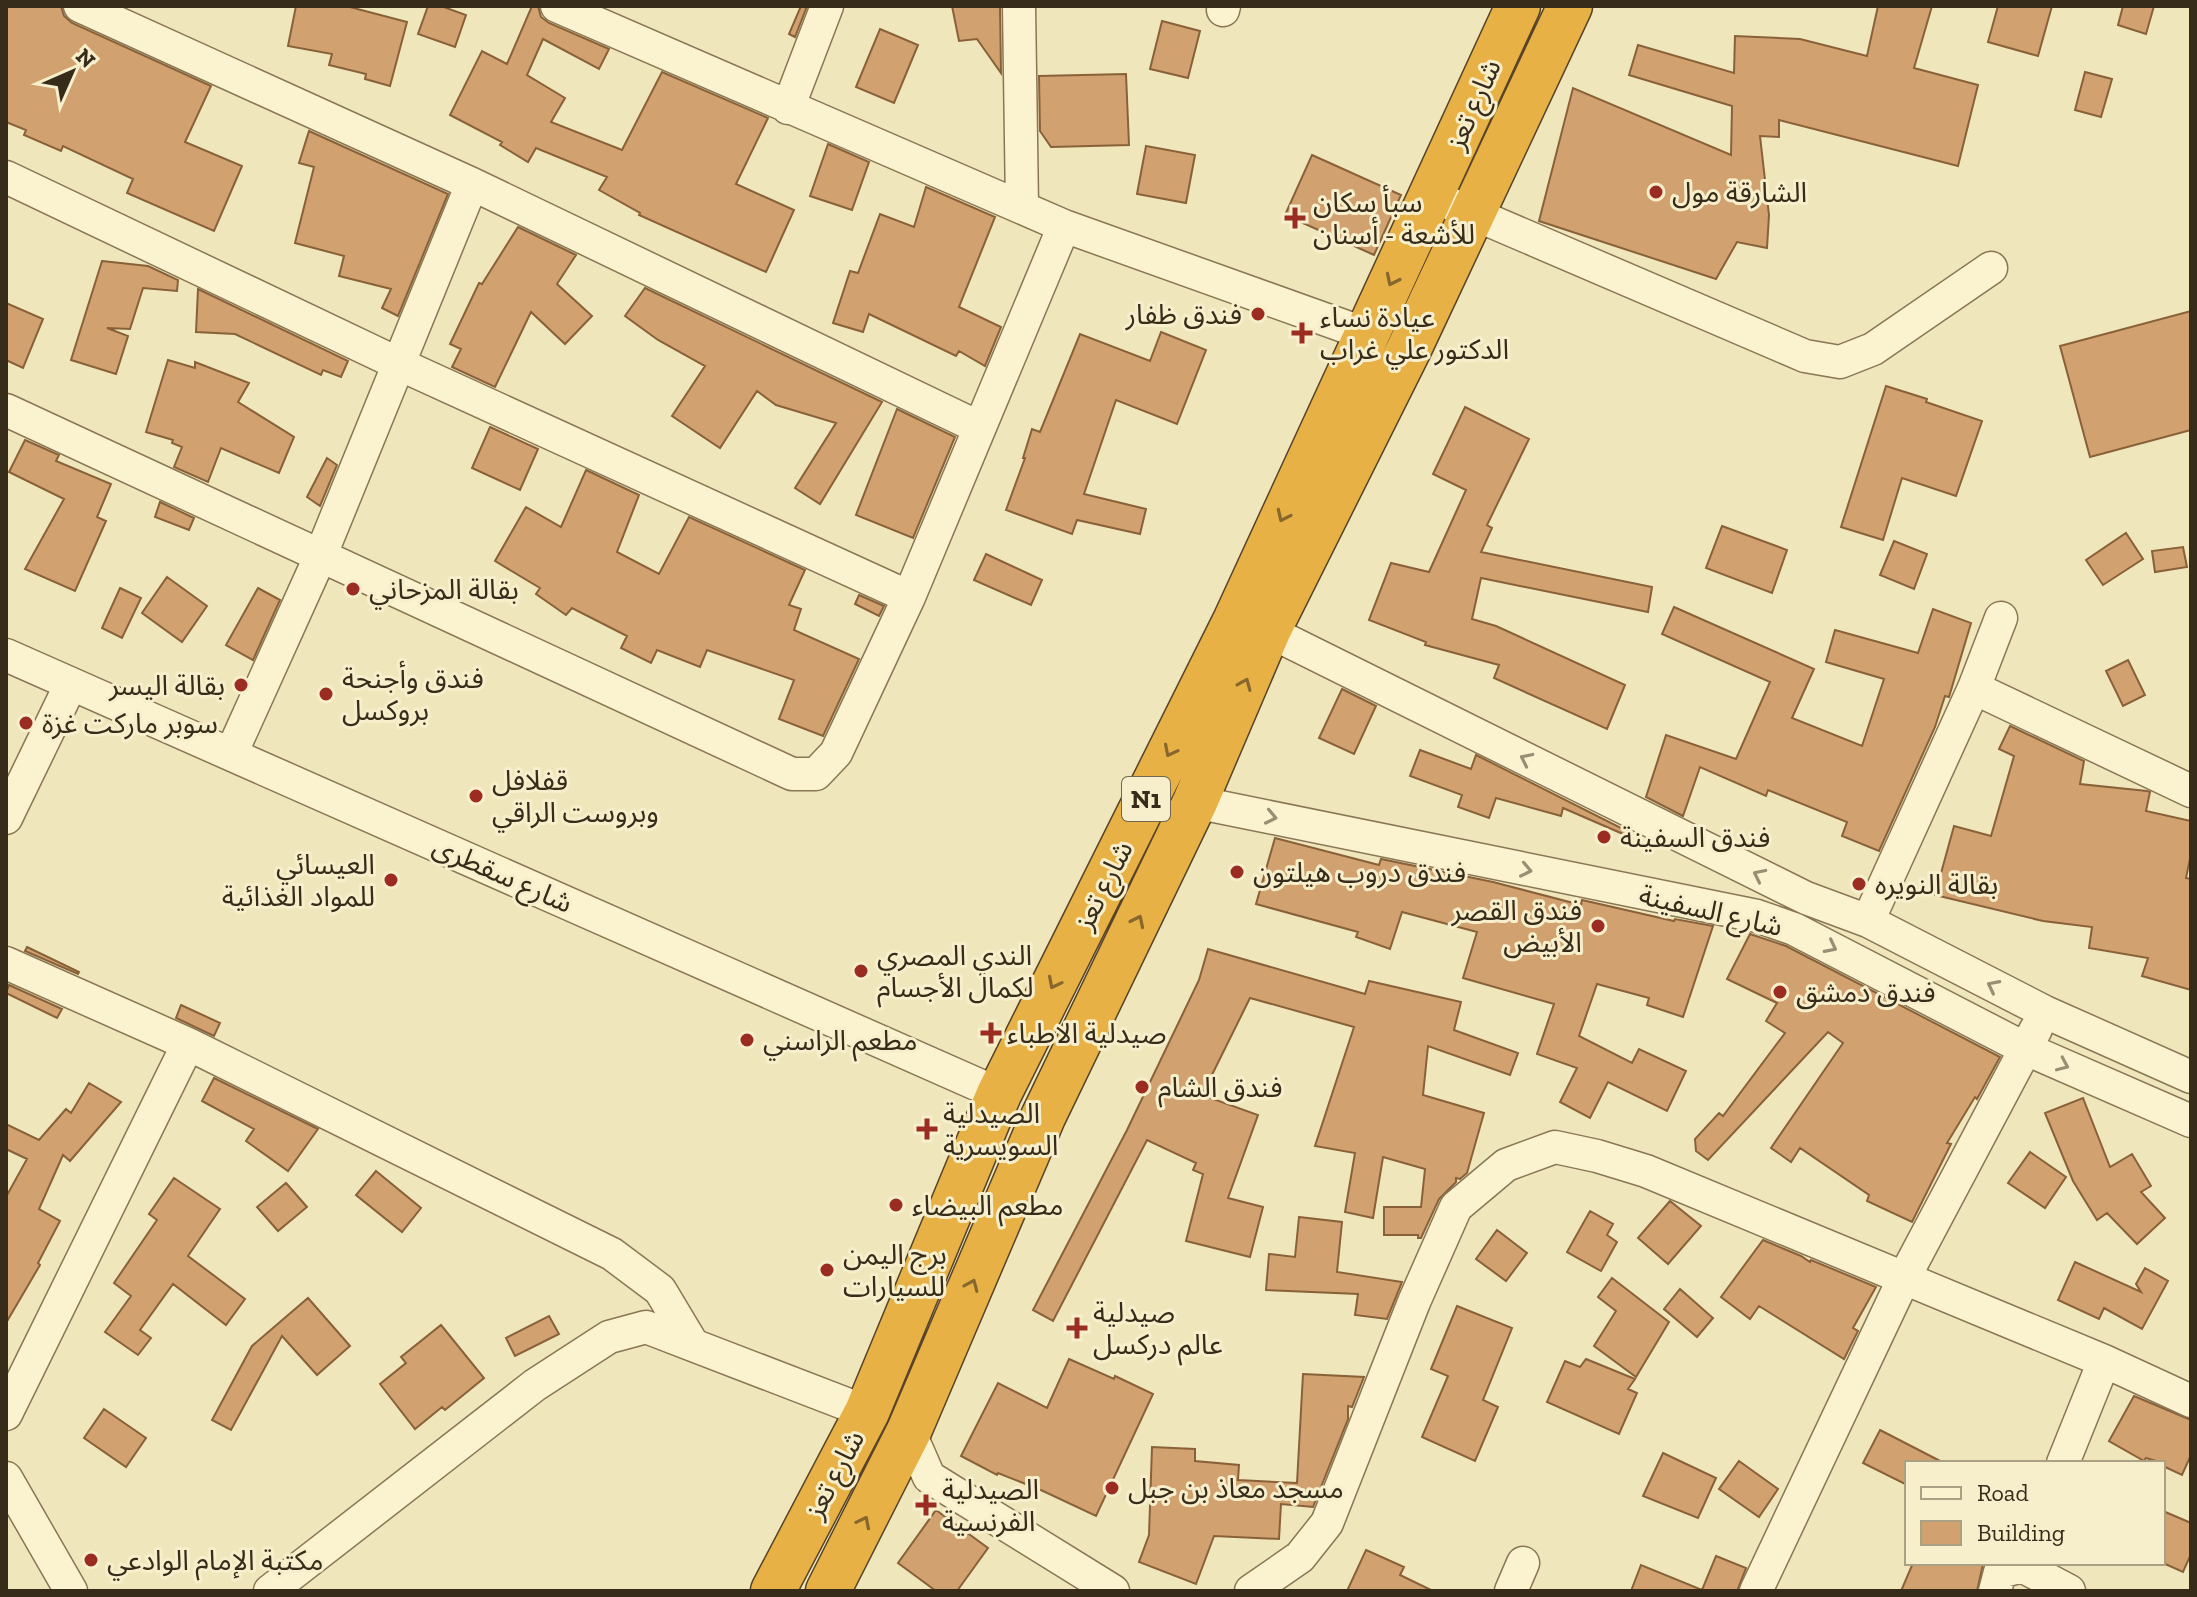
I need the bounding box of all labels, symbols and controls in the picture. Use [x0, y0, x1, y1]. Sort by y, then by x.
north arrow [32, 32, 112, 112]
text: N [70, 43, 101, 74]
street label: شارع تعز [1439, 54, 1512, 157]
place label: الشارقة مول [1672, 176, 1807, 209]
marker: الشارقة مول [1647, 183, 1665, 201]
place label: سبأ سكان للأشعة - أسنان [1313, 184, 1475, 251]
marker: سبأ سكان للأشعة - أسنان [1284, 207, 1306, 229]
one-way arrow [1386, 272, 1402, 287]
place label: فندق ظفار [1125, 298, 1242, 331]
place label: عيادة نساء الدكتور علي غراب [1320, 301, 1509, 370]
marker: فندق ظفار [1249, 305, 1267, 323]
marker: عيادة نساء الدكتور علي غراب [1291, 322, 1313, 344]
one-way arrow [1277, 508, 1293, 523]
place label: بقالة المزحاني [369, 573, 519, 610]
marker: بقالة المزحاني [344, 580, 362, 598]
place label: فندق وأجنحة بروكسل [342, 660, 484, 727]
place label: بقالة اليسر [108, 669, 225, 702]
marker: بقالة اليسر [232, 676, 250, 694]
one-way arrow [1235, 678, 1251, 693]
marker: فندق وأجنحة بروكسل [317, 685, 335, 703]
place label: سوبر ماركت غزة [42, 707, 218, 740]
marker: سوبر ماركت غزة [17, 714, 35, 732]
one-way arrow [1165, 742, 1180, 757]
one-way arrow [1519, 753, 1534, 769]
place label: قفلافل وبروست الراقي [492, 764, 659, 833]
road number: N1 [1122, 777, 1170, 821]
marker: قفلافل وبروست الراقي [467, 787, 485, 805]
one-way arrow [1265, 808, 1278, 825]
place label: فندق السفينة [1620, 821, 1770, 854]
marker: فندق السفينة [1595, 828, 1613, 846]
street label: شارع سقطرى [426, 829, 578, 923]
street label: شارع تعز [1067, 835, 1143, 938]
place label: العيسائي للمواد الغذائية [222, 848, 375, 913]
place label: فندق دروب هيلتون [1253, 856, 1466, 889]
one-way arrow [1519, 860, 1533, 877]
marker: فندق دروب هيلتون [1228, 863, 1246, 881]
place label: بقالة النويره [1875, 868, 1998, 901]
one-way arrow [1752, 869, 1767, 884]
marker: العيسائي للمواد الغذائية [382, 871, 400, 889]
marker: بقالة النويره [1850, 875, 1868, 893]
street label: شارع السفينة [1635, 878, 1786, 947]
place label: فندق القصر الأبيض [1450, 894, 1582, 959]
one-way arrow [1128, 915, 1143, 930]
marker: فندق القصر الأبيض [1589, 917, 1607, 935]
one-way arrow [1823, 938, 1838, 953]
place label: الندي المصري لكمال الأجسام [877, 939, 1034, 1008]
marker: الندي المصري لكمال الأجسام [852, 962, 870, 980]
one-way arrow [1049, 975, 1064, 990]
place label: فندق دمشق [1796, 976, 1936, 1010]
one-way arrow [1987, 980, 2002, 995]
marker: فندق دمشق [1771, 983, 1789, 1001]
place label: صيدلية الاطباء [1007, 1017, 1167, 1050]
place label: مطعم الراسني [763, 1024, 917, 1062]
marker: صيدلية الاطباء [982, 1024, 1000, 1042]
marker: مطعم الراسني [738, 1031, 756, 1049]
one-way arrow [2055, 1055, 2069, 1071]
place label: فندق الشام [1158, 1071, 1283, 1108]
marker: فندق الشام [1133, 1078, 1151, 1096]
place label: الصيدلية السويسرية [943, 1097, 1058, 1162]
marker: الصيدلية السويسرية [918, 1120, 936, 1138]
place label: مطعم البيضاء [912, 1189, 1063, 1227]
marker: مطعم البيضاء [887, 1196, 905, 1214]
place label: برج اليمن للسيارات [843, 1238, 947, 1303]
marker: برج اليمن للسيارات [818, 1261, 836, 1279]
one-way arrow [962, 1279, 978, 1293]
place label: صيدلية عالم دركسل [1093, 1296, 1223, 1366]
marker: صيدلية عالم دركسل [1068, 1319, 1086, 1337]
street label: شارع تعز [797, 1425, 875, 1527]
legend [1905, 1461, 2165, 1565]
place label: مسجد معاذ بن جبل [1128, 1472, 1344, 1505]
place label: الصيدلية الفرنسية [942, 1473, 1039, 1538]
text: Road [1977, 1478, 2029, 1507]
marker: مسجد معاذ بن جبل [1103, 1479, 1121, 1497]
marker: الصيدلية الفرنسية [917, 1496, 935, 1514]
one-way arrow [855, 1515, 870, 1530]
text: Building [1977, 1518, 2065, 1547]
place label: مكتبة الإمام الوادعي [107, 1544, 324, 1581]
marker: مكتبة الإمام الوادعي [82, 1551, 100, 1569]

